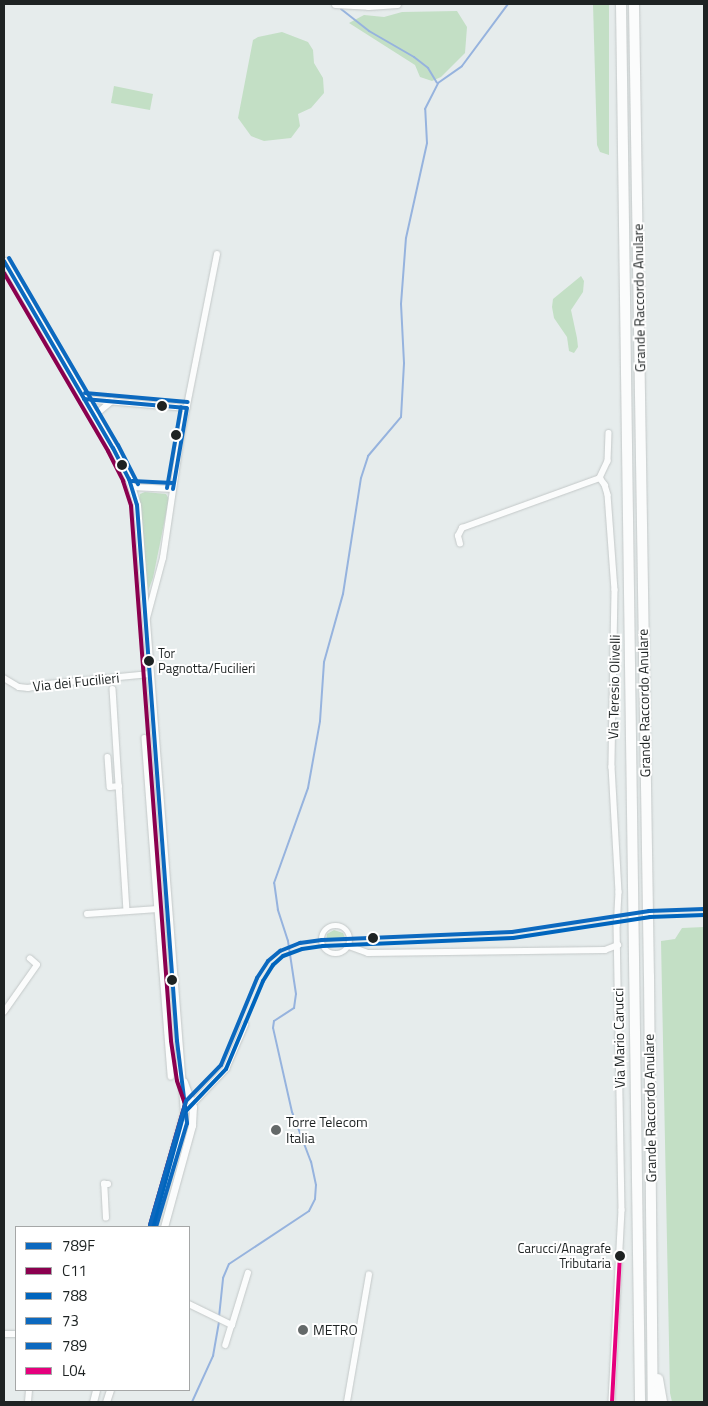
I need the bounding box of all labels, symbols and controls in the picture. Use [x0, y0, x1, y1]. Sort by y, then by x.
street label: Grande Raccordo Anulare [629, 224, 649, 372]
unlabelled marker [157, 401, 167, 411]
unlabelled marker [171, 430, 181, 440]
unlabelled marker [117, 460, 127, 470]
street label: Grande Raccordo Anulare [634, 629, 654, 777]
street label: Via Teresio Olivelli [605, 634, 623, 740]
place label: Tor Pagnotta/Fucilieri [158, 646, 255, 677]
marker: Tor Pagnotta/Fucilieri [144, 656, 154, 666]
street label: Via dei Fucilieri [32, 669, 120, 695]
unlabelled marker [368, 933, 378, 943]
unlabelled marker [167, 975, 177, 985]
street label: Via Mario Carucci [610, 988, 628, 1088]
street label: Grande Raccordo Anulare [640, 1034, 660, 1182]
place label: Torre Telecom Italia [286, 1114, 368, 1146]
marker: Torre Telecom Italia [270, 1124, 282, 1136]
legend [15, 1226, 190, 1391]
text: 789F [62, 1234, 95, 1257]
place label: Carucci/Anagrafe Tributaria [517, 1241, 611, 1272]
marker: Carucci/Anagrafe Tributaria [615, 1251, 625, 1261]
text: C11 [62, 1259, 87, 1282]
text: 788 [62, 1284, 87, 1307]
text: 73 [62, 1309, 79, 1332]
place label: METRO [313, 1322, 358, 1338]
marker: METRO [297, 1324, 309, 1336]
text: 789 [62, 1334, 87, 1357]
text: L04 [62, 1359, 86, 1382]

